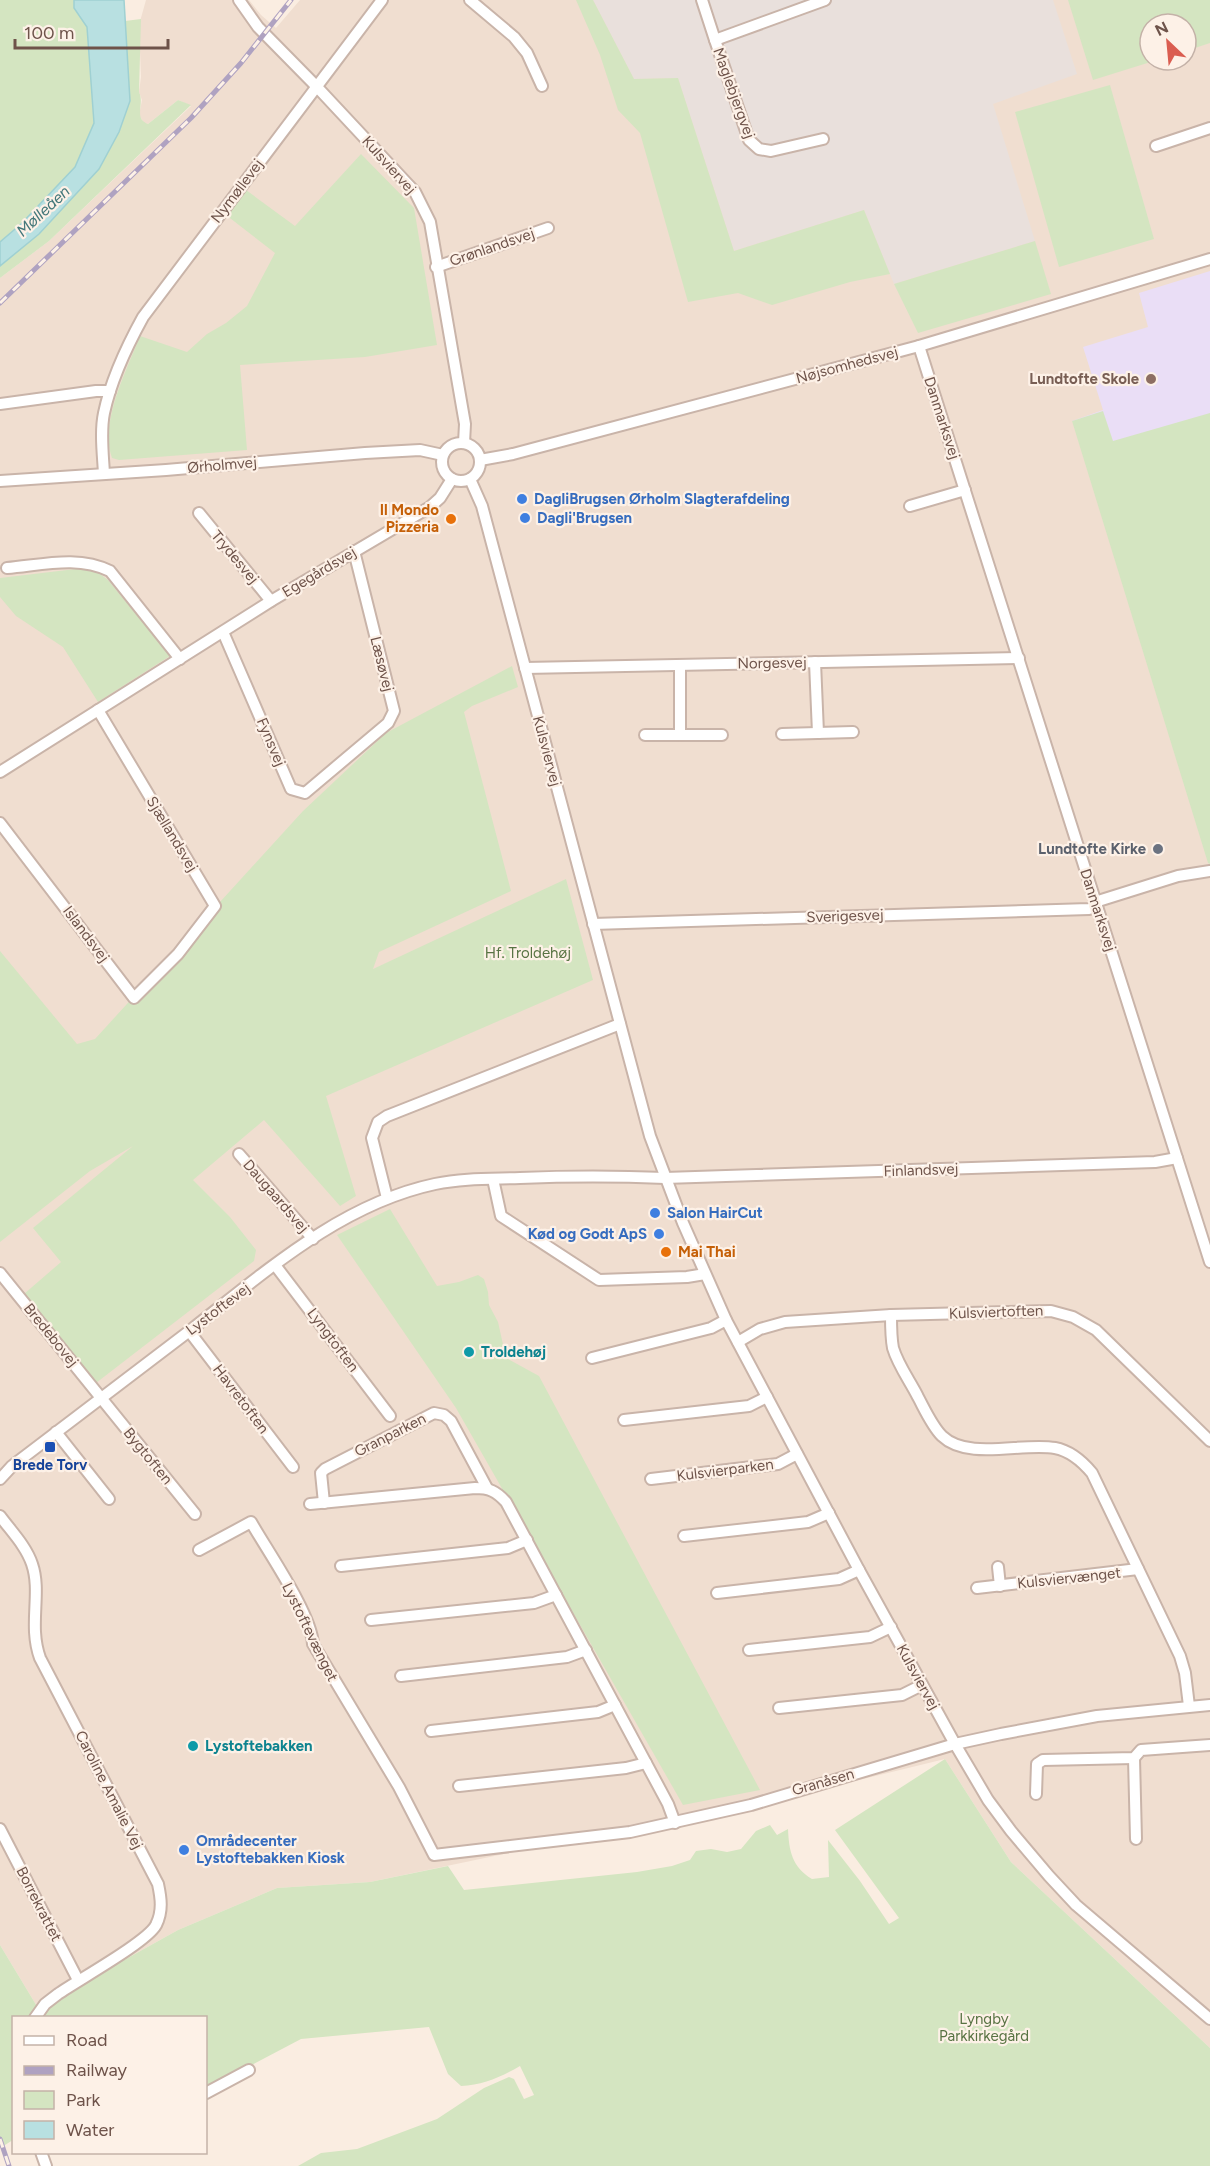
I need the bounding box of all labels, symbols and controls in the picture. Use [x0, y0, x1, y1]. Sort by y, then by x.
scale bar [15, 12, 168, 50]
north arrow [1138, 12, 1198, 72]
text: N [1152, 18, 1171, 40]
text: 100 m [24, 22, 74, 44]
street label: Maglebjergvej [709, 45, 759, 141]
street label: Kulsviervej [358, 132, 420, 198]
street label: Nymøllevej [207, 155, 267, 227]
water label: Mølleåen [12, 182, 74, 240]
street label: Grønlandsvej [447, 224, 537, 270]
street label: Nøjsomhedsvej [794, 343, 900, 387]
place label: Lundtofte Skole [1029, 370, 1140, 388]
marker: Lundtofte Skole [1144, 372, 1158, 386]
street label: Danmarksvej [920, 374, 964, 462]
street label: Ørholmvej [186, 453, 258, 477]
place label: DagliBrugsen Ørholm Slagterafdeling [534, 490, 790, 508]
marker: DagliBrugsen Ørholm Slagterafdeling [515, 492, 529, 506]
place label: Il Mondo Pizzeria [380, 501, 439, 536]
place label: Dagli'Brugsen [537, 509, 632, 527]
marker: Dagli'Brugsen [518, 511, 532, 525]
marker: Il Mondo Pizzeria [444, 512, 458, 526]
street label: Trydesvej [207, 527, 263, 587]
street label: Egegårdsvej [279, 543, 359, 601]
street label: Læsøvej [366, 635, 398, 693]
street label: Norgesvej [737, 653, 807, 673]
street label: Kulsviervej [529, 714, 565, 788]
street label: Fynsvej [253, 715, 289, 769]
street label: Sjællandsvej [142, 793, 202, 875]
place label: Lundtofte Kirke [1038, 840, 1147, 858]
marker: Lundtofte Kirke [1151, 842, 1165, 856]
street label: Danmarksvej [1076, 866, 1120, 954]
street label: Islandsvej [59, 902, 113, 966]
street label: Sverigesvej [806, 906, 884, 926]
park label: Hf. Troldehøj [485, 944, 571, 962]
street label: Daugaardsvej [239, 1156, 313, 1236]
street label: Finlandsvej [883, 1160, 959, 1180]
place label: Salon HairCut [667, 1204, 763, 1222]
marker: Salon HairCut [648, 1206, 662, 1220]
place label: Kød og Godt ApS [528, 1225, 647, 1243]
marker: Kød og Godt ApS [652, 1227, 666, 1241]
place label: Mai Thai [678, 1243, 736, 1261]
marker: Mai Thai [659, 1245, 673, 1259]
street label: Lystoftevej [182, 1279, 254, 1339]
street label: Bredebovej [20, 1300, 82, 1370]
street label: Kulsviertoften [949, 1301, 1043, 1323]
street label: Lyngtoften [303, 1305, 363, 1375]
place label: Troldehøj [481, 1343, 546, 1361]
marker: Troldehøj [462, 1345, 476, 1359]
street label: Havretoften [209, 1361, 273, 1437]
street label: Granparken [351, 1409, 429, 1461]
street label: Bygtoften [120, 1424, 176, 1488]
marker: Brede Torv [43, 1440, 57, 1454]
street label: Kulsvierparken [675, 1455, 775, 1485]
place label: Brede Torv [13, 1456, 88, 1474]
street label: Kulsviervænget [1016, 1564, 1122, 1592]
street label: Lystoftevænget [278, 1580, 342, 1685]
street label: Kulsviervej [893, 1641, 943, 1713]
street label: Caroline Amalie Vej [71, 1728, 147, 1852]
place label: Lystoftebakken [205, 1737, 313, 1755]
marker: Lystoftebakken [186, 1739, 200, 1753]
street label: Granåsen [790, 1765, 856, 1799]
place label: Områdecenter Lystoftebakken Kiosk [196, 1832, 345, 1867]
marker: Områdecenter Lystoftebakken Kiosk [177, 1843, 191, 1857]
street label: Borrekrattet [13, 1864, 66, 1945]
park label: Lyngby Parkkirkegård [939, 2010, 1029, 2045]
legend [12, 2016, 207, 2154]
text: Road [66, 2029, 107, 2051]
text: Railway [66, 2059, 128, 2081]
text: Park [66, 2089, 101, 2111]
text: Water [66, 2119, 114, 2141]

